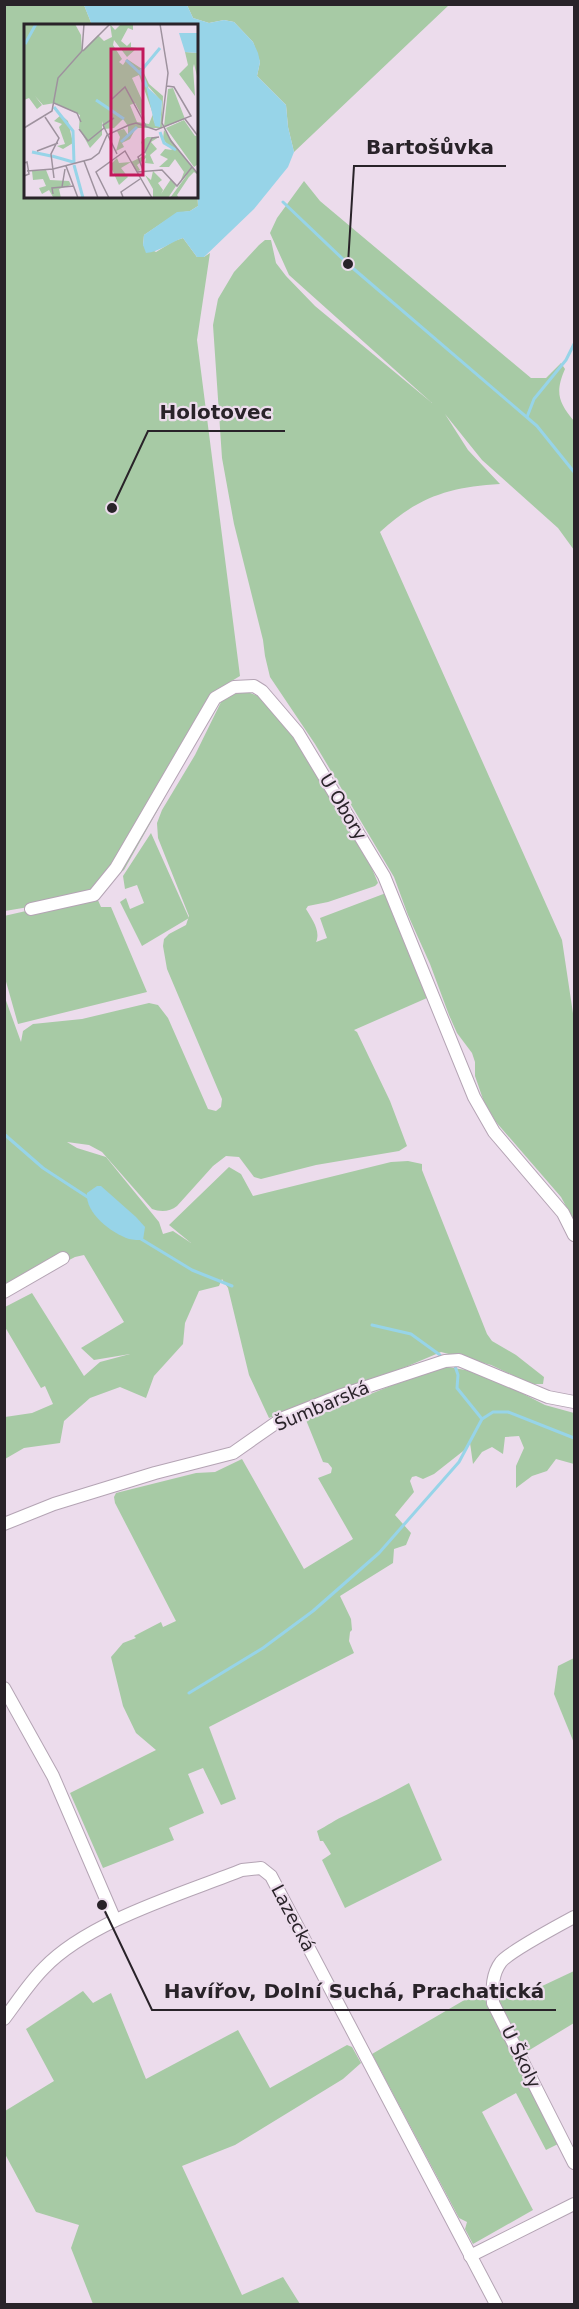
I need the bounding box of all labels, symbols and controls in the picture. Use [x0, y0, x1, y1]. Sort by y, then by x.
inset map [24, 24, 198, 198]
callout: Bartošůvka [354, 128, 506, 166]
text: Bartošůvka [366, 135, 494, 159]
callout: Holotovec [148, 393, 285, 431]
text: Holotovec [160, 400, 272, 424]
street label: U Obory [315, 770, 372, 844]
street label: Šumbarská [271, 1376, 372, 1435]
street label: Lazecká [267, 1881, 320, 1955]
callout: Havířov, Dolní Suchá, Prachatická [152, 1972, 556, 2010]
text: Havířov, Dolní Suchá, Prachatická [164, 1979, 544, 2003]
street label: U Školy [497, 2022, 546, 2092]

